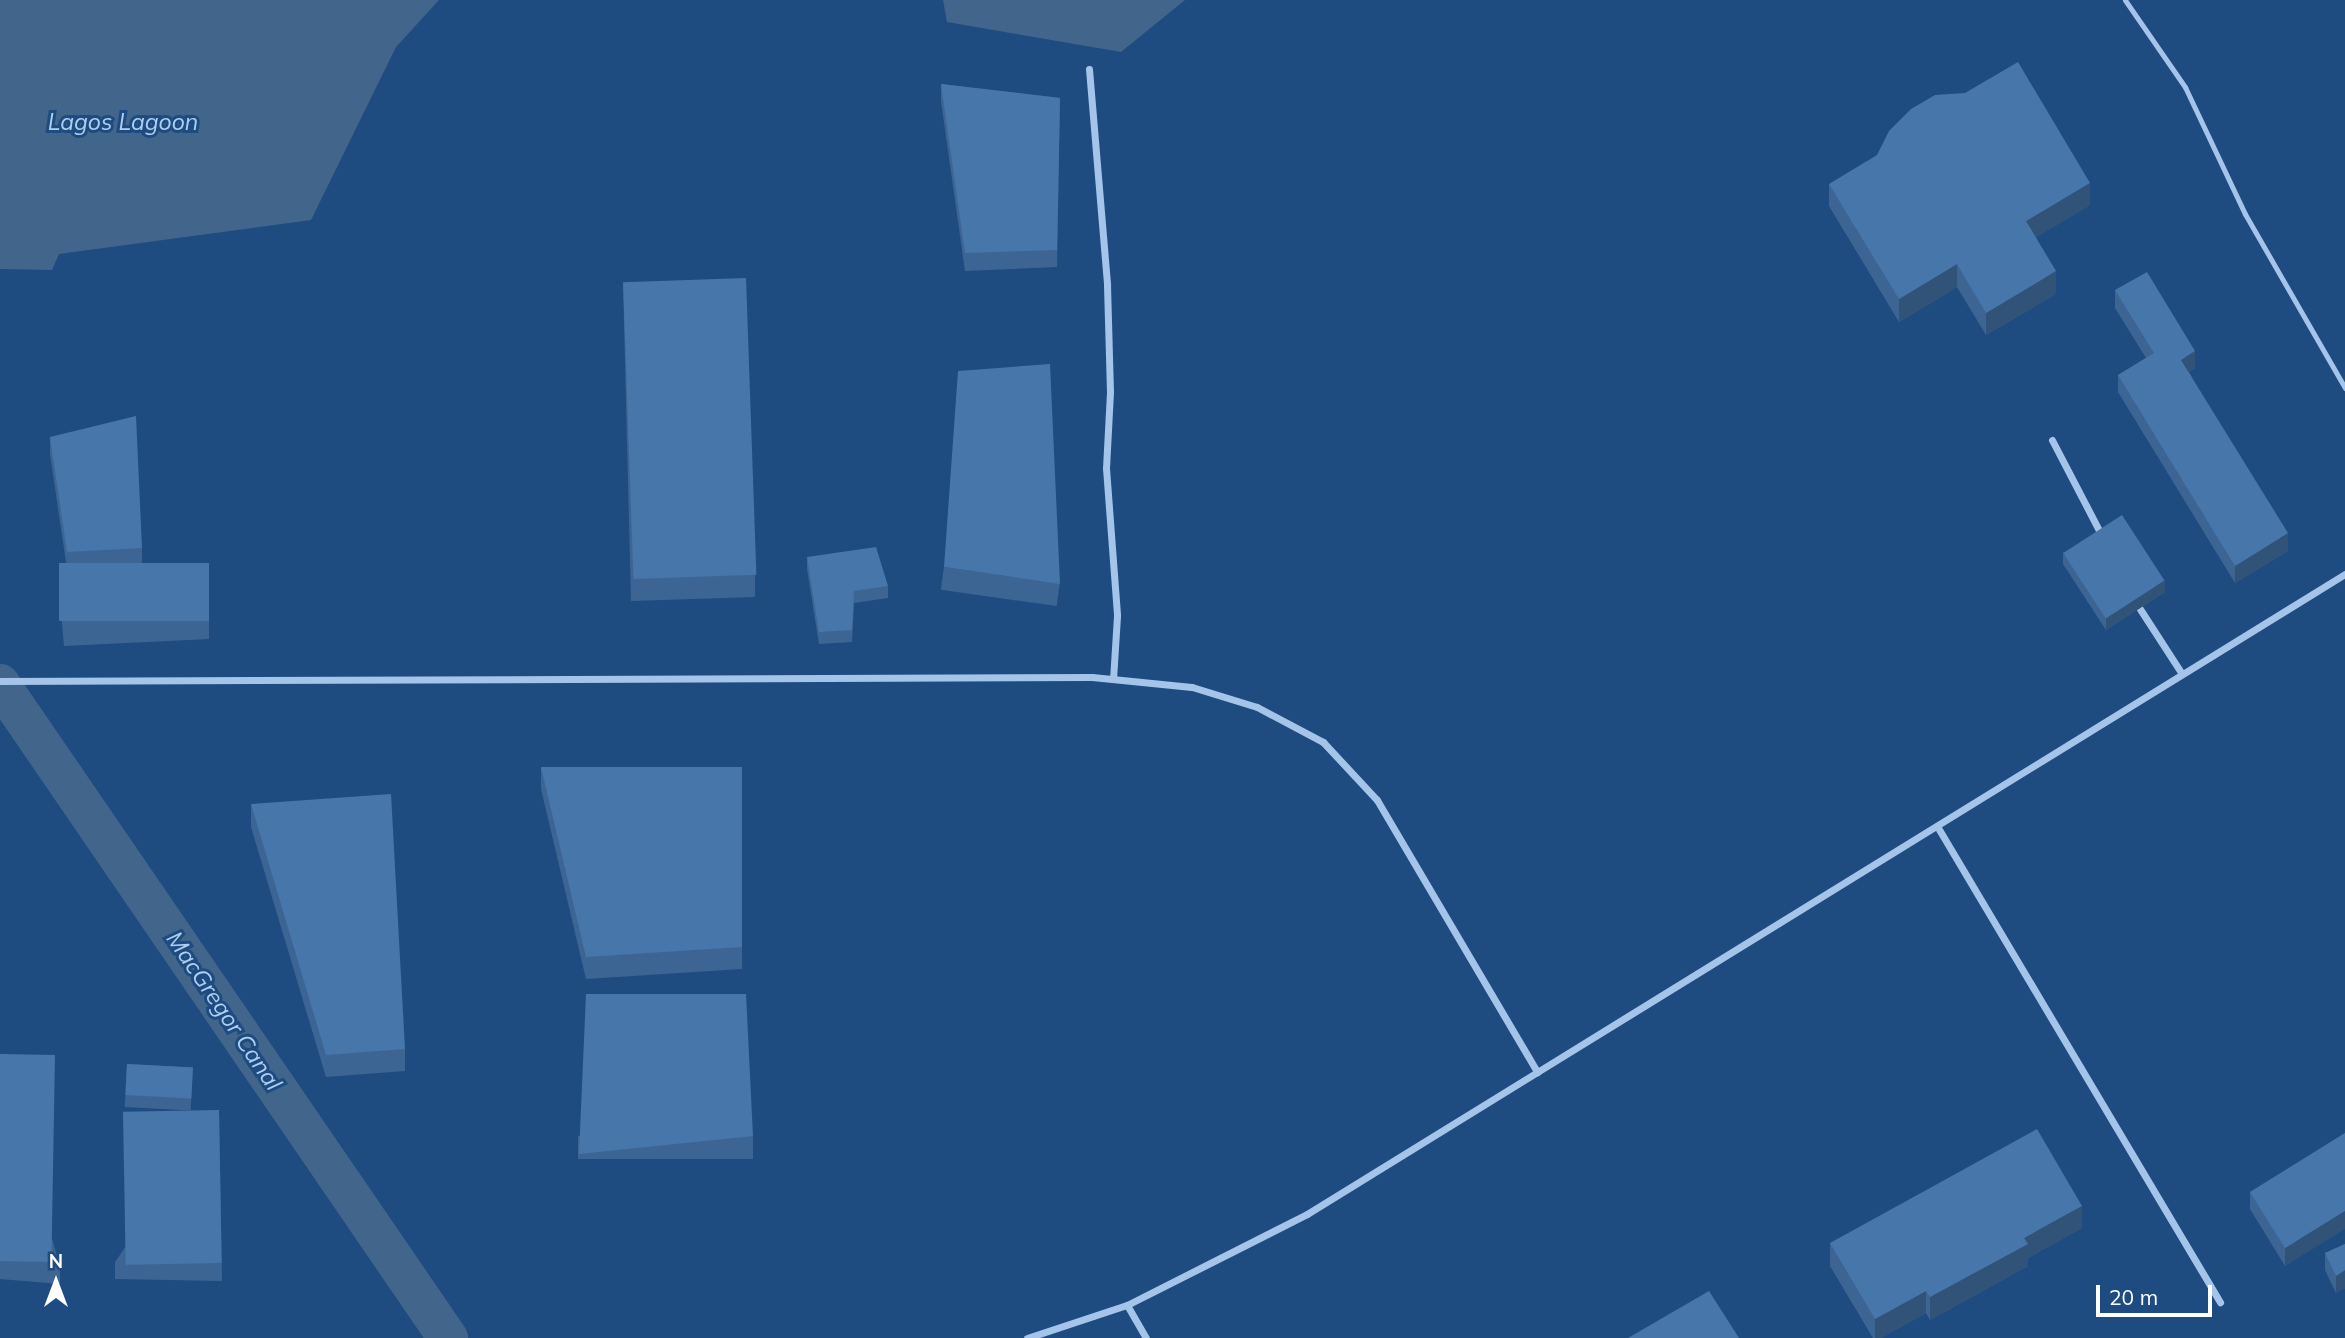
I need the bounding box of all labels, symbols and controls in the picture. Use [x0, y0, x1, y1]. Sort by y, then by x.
water label: Lagos Lagoon [48, 108, 198, 136]
water label: MacGregor Canal [161, 926, 287, 1096]
north arrow [21, 1247, 91, 1317]
text: N [49, 1249, 63, 1273]
scale bar [2100, 1272, 2216, 1316]
text: 20 m [2109, 1284, 2158, 1310]

